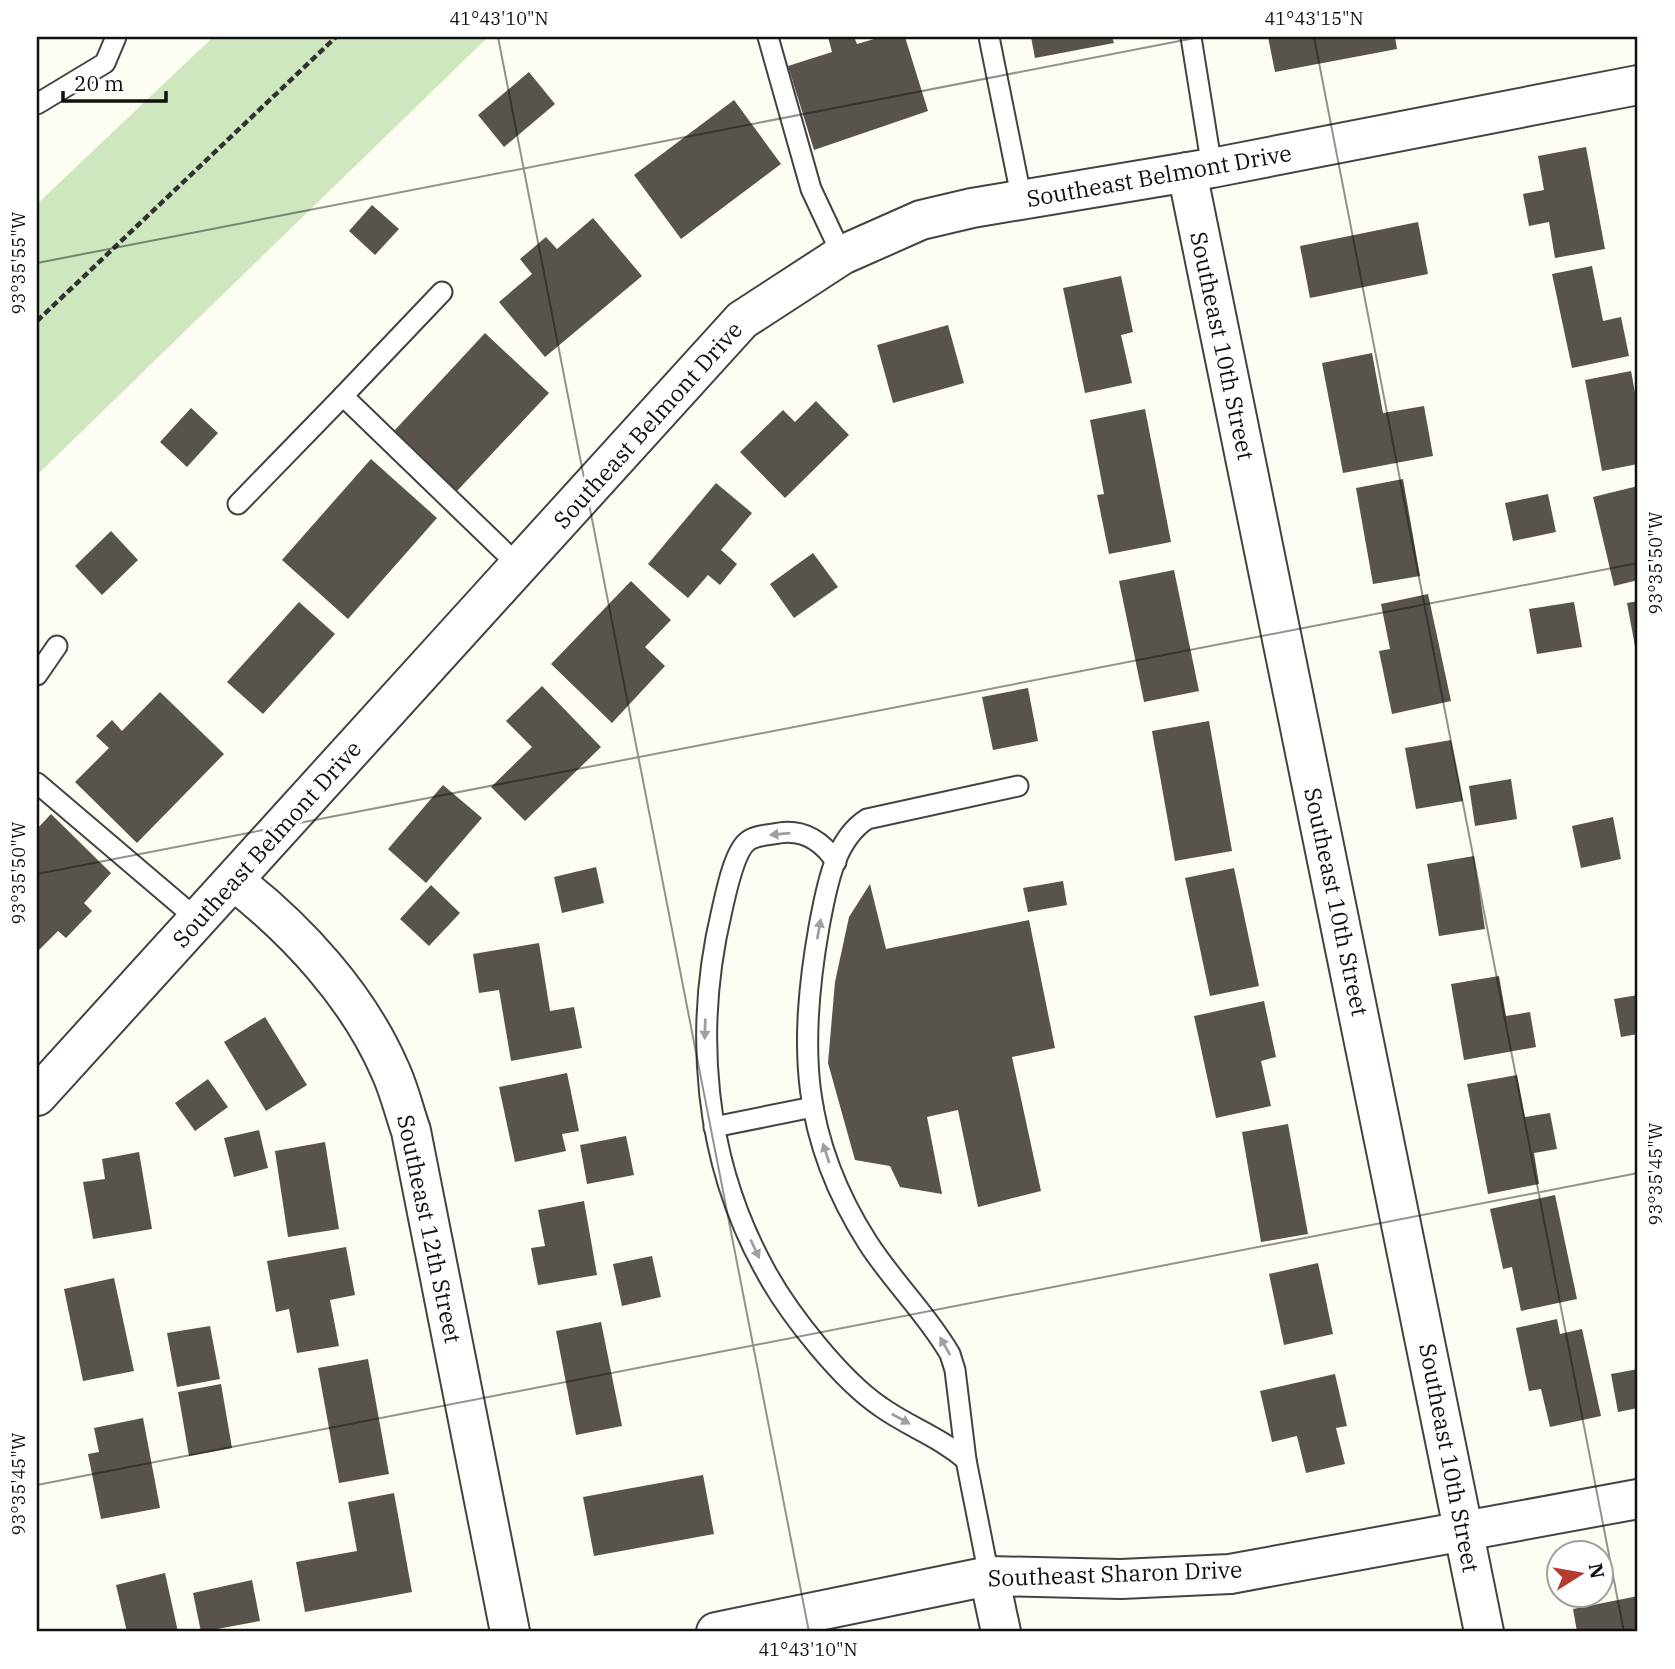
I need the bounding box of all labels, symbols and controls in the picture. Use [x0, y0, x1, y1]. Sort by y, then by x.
text: 41°43'10"N [450, 7, 549, 30]
text: 41°43'15"N [1265, 7, 1364, 30]
scale bar [63, 60, 166, 104]
text: 20 m [74, 69, 124, 97]
street label: Southeast Belmont Drive [1024, 137, 1294, 213]
text: 93°35'55"W [7, 211, 30, 314]
street label: Southeast 10th Street [1184, 229, 1262, 463]
street label: Southeast Belmont Drive [546, 314, 748, 534]
text: 93°35'50"W [1644, 511, 1667, 614]
street label: Southeast Belmont Drive [165, 733, 367, 953]
street label: Southeast 10th Street [1298, 785, 1376, 1019]
text: 93°35'50"W [7, 821, 30, 924]
one-way arrow [768, 829, 790, 840]
one-way arrow [814, 918, 825, 940]
one-way arrow [700, 1018, 711, 1040]
street label: Southeast 12th Street [391, 1112, 469, 1346]
text: 93°35'45"W [1644, 1122, 1667, 1225]
one-way arrow [820, 1143, 831, 1164]
one-way arrow [749, 1238, 760, 1259]
one-way arrow [939, 1336, 951, 1355]
street label: Southeast 10th Street [1413, 1341, 1487, 1575]
one-way arrow [891, 1413, 910, 1425]
text: 93°35'45"W [7, 1432, 30, 1535]
north arrow [1546, 1540, 1616, 1610]
street label: Southeast Sharon Drive [987, 1554, 1243, 1592]
text: N [1583, 1561, 1610, 1580]
text: 41°43'10"N [759, 1638, 858, 1661]

